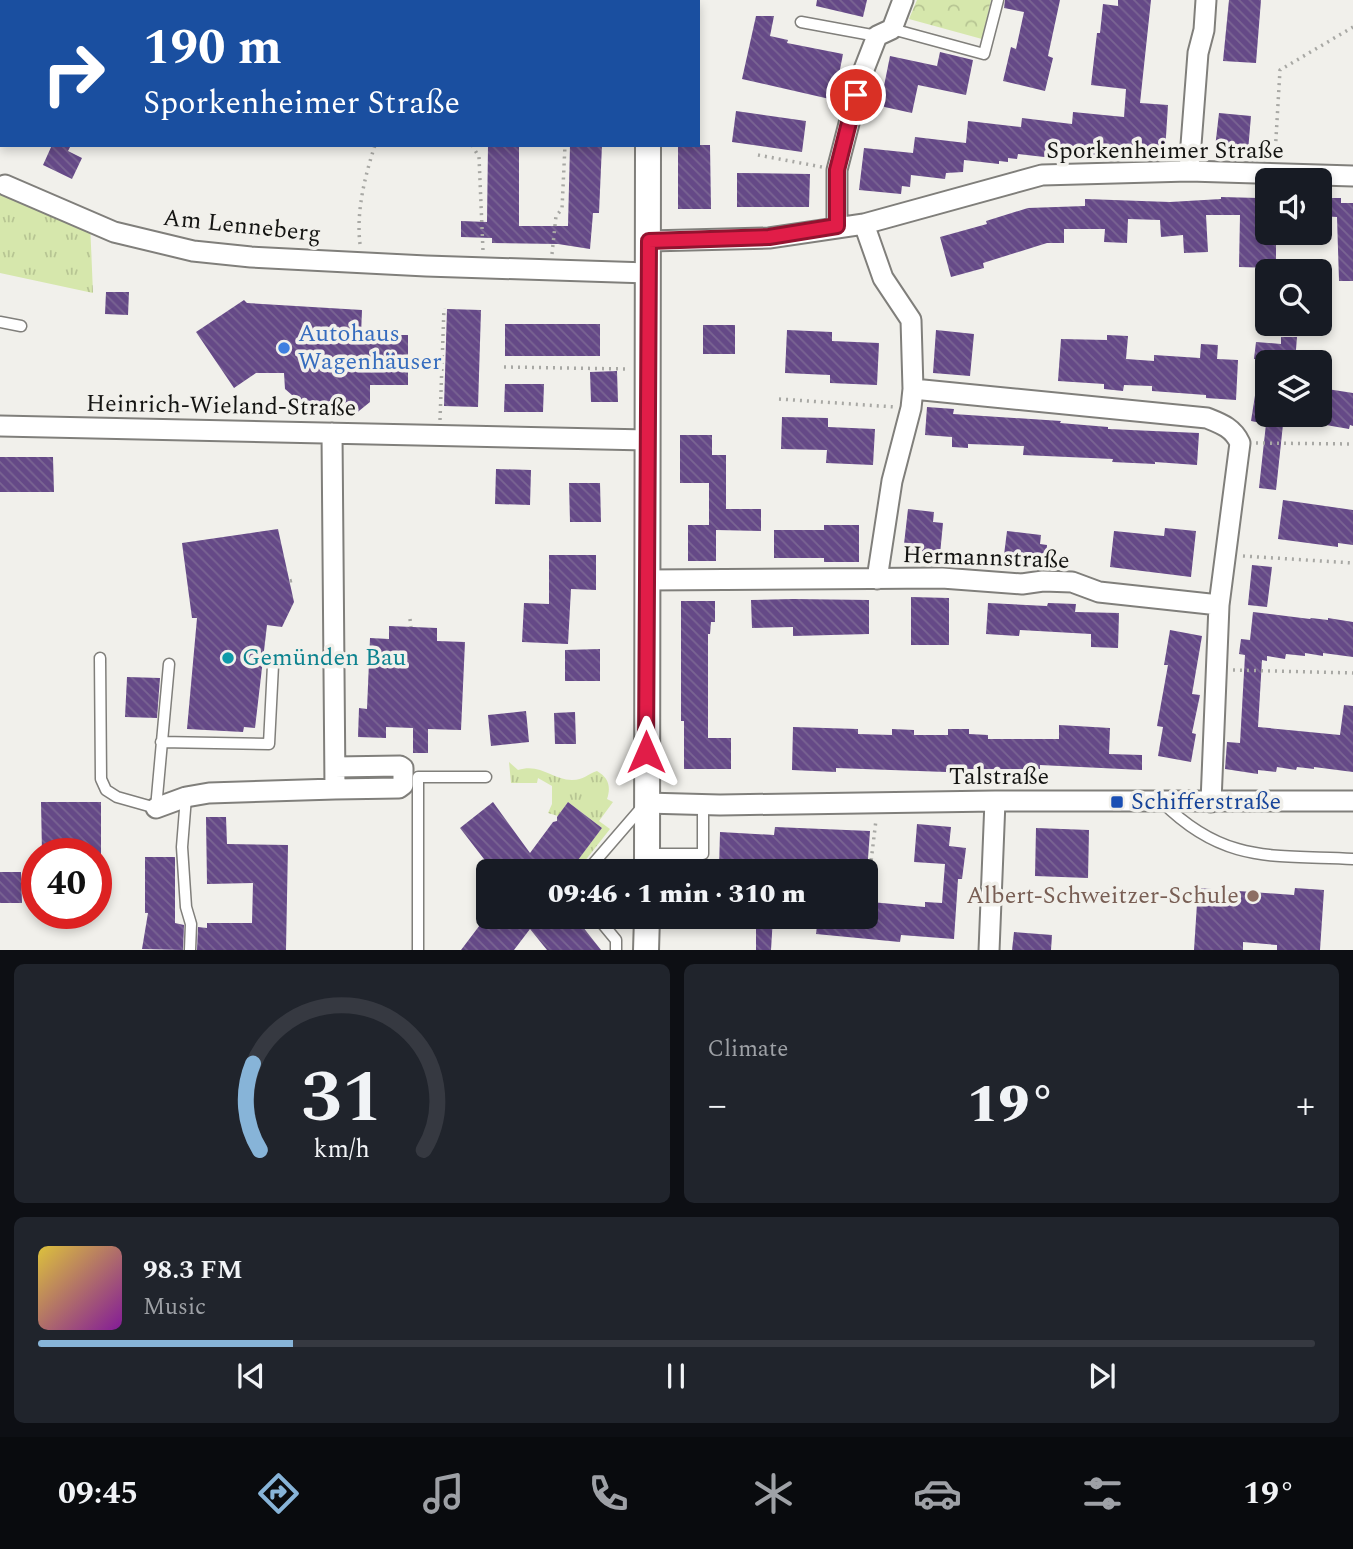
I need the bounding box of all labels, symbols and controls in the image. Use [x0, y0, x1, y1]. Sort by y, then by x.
text: 190 m [143, 11, 282, 86]
icon: right [28, 28, 119, 119]
pin [826, 65, 886, 125]
icon: arrive [837, 76, 875, 114]
text: Sporkenheimer Straße [143, 79, 460, 128]
street label: Sporkenheimer Straße [1046, 133, 1284, 169]
map controls [1255, 168, 1332, 427]
button: sound [1255, 168, 1332, 245]
street label: Am Lenneberg [161, 200, 323, 252]
button: search [1255, 259, 1332, 336]
place label: Autohaus Wagenhäuser [298, 316, 442, 380]
marker: Autohaus Wagenhäuser [276, 340, 292, 356]
button: layers [1255, 350, 1332, 427]
street label: Heinrich-Wieland-Straße [85, 386, 357, 426]
street label: Hermannstraße [902, 537, 1070, 579]
place label: Gemünden Bau [242, 640, 406, 676]
marker: Gemünden Bau [220, 650, 236, 666]
position arrow [609, 715, 683, 789]
street label: Talstraße [949, 759, 1049, 795]
place label: Schifferstraße [1131, 784, 1281, 820]
marker: Schifferstraße [1109, 794, 1125, 810]
speed limit sign: 40 [21, 838, 112, 929]
text: 09:46 · 1 min · 310 m [548, 874, 806, 914]
place label: Albert-Schweitzer-Schule [966, 878, 1239, 914]
marker: Albert-Schweitzer-Schule [1245, 888, 1261, 904]
text: Climate [708, 1032, 788, 1067]
text: 31 [301, 1043, 383, 1154]
text: 19° [967, 1066, 1055, 1145]
text: − [708, 1077, 727, 1135]
text: + [1296, 1077, 1315, 1135]
text: km/h [314, 1130, 370, 1168]
text: 98.3 FM [143, 1250, 243, 1290]
text: Music [143, 1290, 206, 1325]
icon: previous [232, 1357, 270, 1395]
icon: pause [657, 1357, 695, 1395]
icon: next [1083, 1357, 1121, 1395]
text: 09:45 [58, 1469, 138, 1518]
icon: directions [254, 1469, 303, 1518]
icon: music [419, 1469, 468, 1518]
icon: phone [584, 1469, 633, 1518]
icon: climate [749, 1469, 798, 1518]
icon: car [913, 1469, 962, 1518]
icon: filters [1078, 1469, 1127, 1518]
text: 19° [1243, 1469, 1295, 1518]

